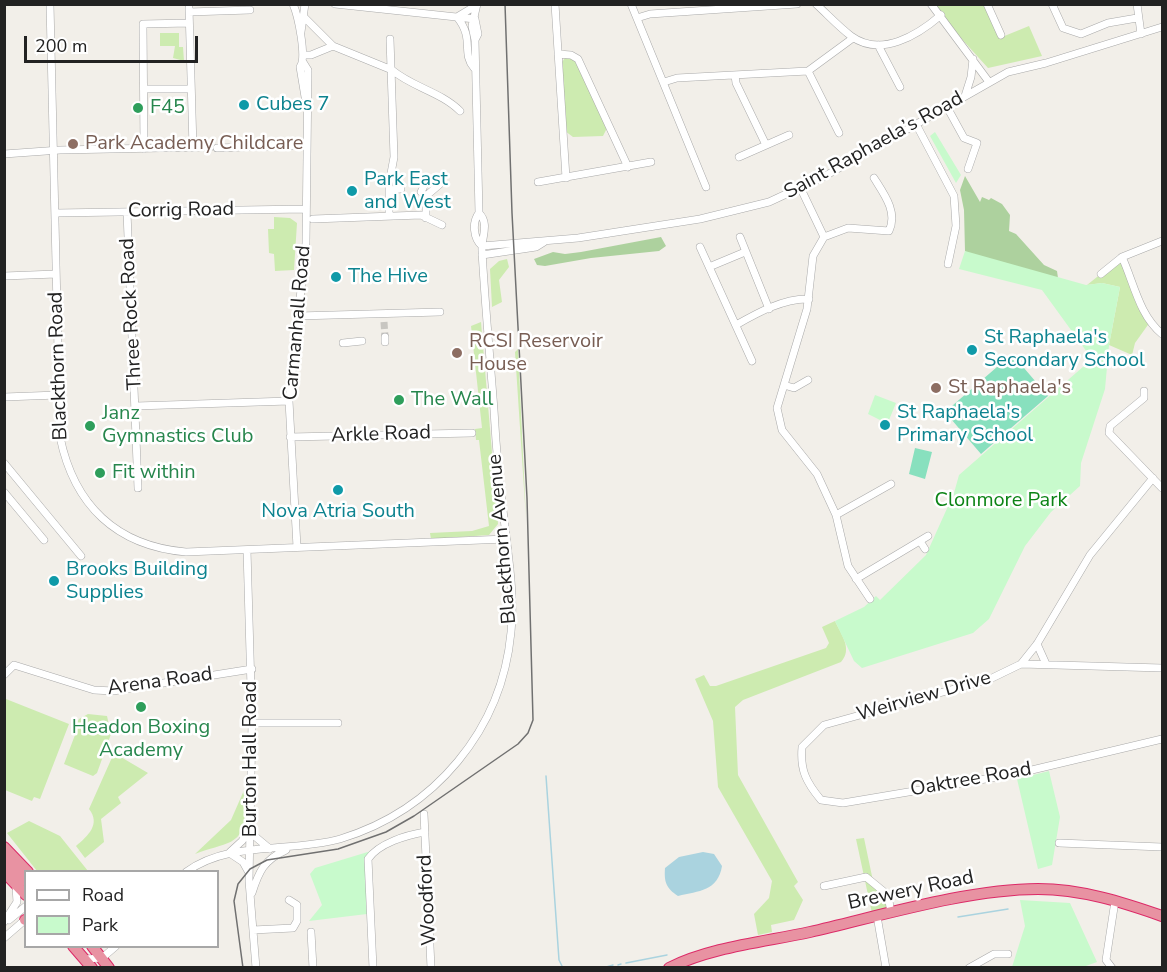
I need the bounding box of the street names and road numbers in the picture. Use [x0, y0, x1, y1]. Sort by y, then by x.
street label: Saint Raphaela’s Road [780, 87, 968, 205]
street label: Corrig Road [128, 198, 234, 224]
street label: Three Rock Road [116, 237, 148, 391]
street label: Carmanhall Road [279, 245, 317, 401]
street label: Blackthorn Road [44, 291, 74, 441]
street label: Arkle Road [331, 421, 431, 449]
street label: Blackthorn Avenue [484, 453, 522, 625]
street label: Arena Road [106, 663, 214, 701]
street label: Weirview Drive [854, 666, 994, 728]
street label: Burton Hall Road [239, 681, 263, 837]
street label: Oaktree Road [909, 758, 1033, 802]
street label: Woodford [414, 854, 442, 946]
street label: Brewery Road [846, 866, 976, 916]

